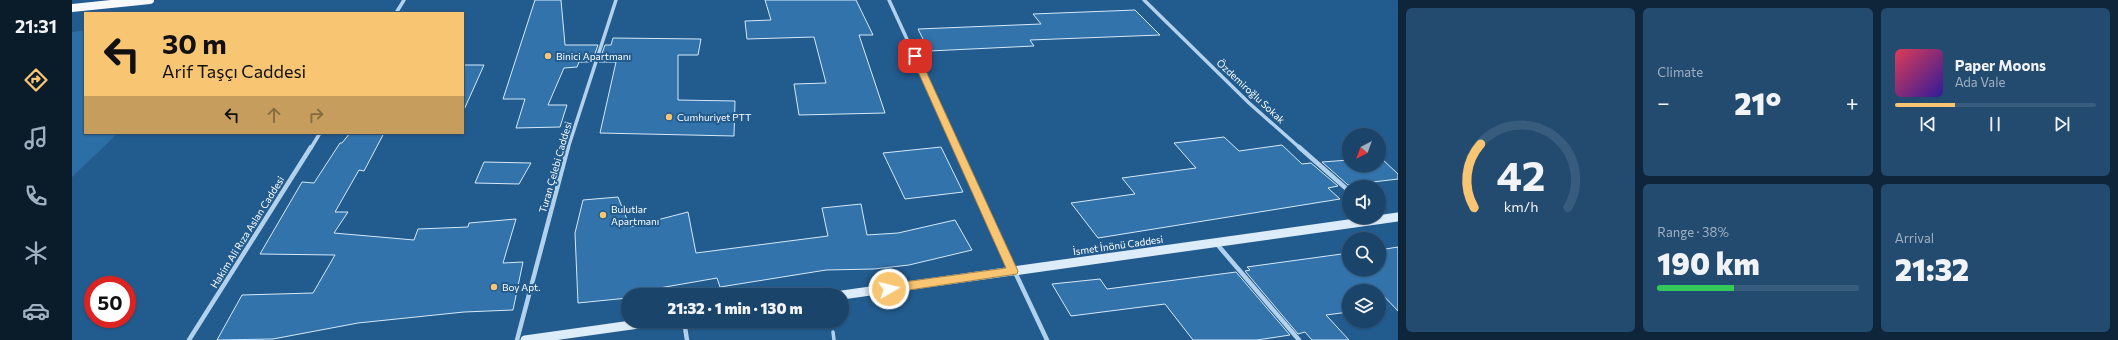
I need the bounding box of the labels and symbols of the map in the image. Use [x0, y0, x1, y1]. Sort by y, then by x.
pin [898, 39, 932, 73]
place label: Binici Apartmanı [556, 50, 631, 62]
marker: Binici Apartmanı [543, 51, 553, 61]
street label: Özdemiroğlu Sokak [1214, 56, 1288, 126]
place label: Cumhuriyet PTT [677, 111, 752, 123]
marker: Cumhuriyet PTT [664, 112, 674, 122]
street label: Turan Çelebi Caddesi [536, 120, 574, 214]
north arrow [1342, 128, 1386, 172]
street label: Hakim Ali Rıza Aslan Caddesi [208, 174, 286, 290]
place label: Bulutlar Apartmanı [611, 203, 659, 227]
marker: Bulutlar Apartmanı [598, 210, 608, 220]
street label: İsmet İnönü Caddesi [1072, 233, 1164, 257]
position arrow [868, 268, 910, 310]
speed limit sign: 50 [84, 276, 136, 328]
place label: Boy Apt. [502, 281, 541, 293]
marker: Boy Apt. [489, 282, 499, 292]

